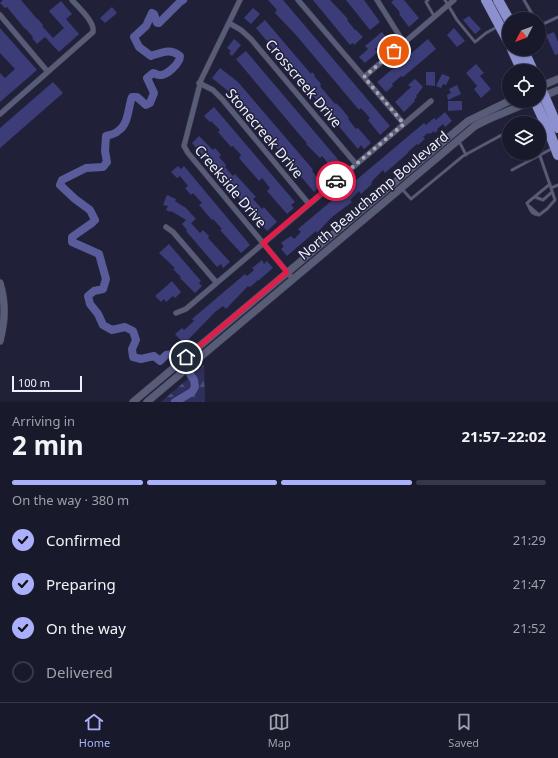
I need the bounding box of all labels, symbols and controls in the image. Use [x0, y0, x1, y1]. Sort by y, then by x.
north arrow [502, 12, 546, 56]
map controls [502, 12, 546, 160]
pin [377, 34, 411, 68]
street label: Crosscreek Drive [261, 35, 347, 131]
icon: bag [383, 40, 405, 62]
button: locate [502, 64, 546, 108]
street label: Stonecreek Drive [222, 84, 308, 182]
button: layers [502, 116, 546, 160]
street label: North Beauchamp Boulevard [294, 126, 452, 264]
street label: Creekside Drive [191, 141, 271, 232]
courier [316, 161, 356, 201]
icon: car [325, 170, 347, 192]
pin [169, 340, 203, 374]
icon: home [175, 346, 197, 368]
scale bar [12, 374, 82, 393]
text: 100 m [18, 375, 50, 390]
text: Arriving in [12, 412, 75, 430]
text: 21:57–22:02 [461, 426, 546, 446]
text: 2 min [12, 427, 84, 463]
text: On the way · 380 m [12, 491, 129, 509]
icon: check [12, 529, 34, 551]
text: Confirmed [46, 530, 121, 550]
text: 21:29 [513, 531, 546, 549]
icon: check [12, 573, 34, 595]
text: Preparing [46, 574, 116, 594]
text: 21:47 [513, 575, 546, 593]
icon: check [12, 617, 34, 639]
text: On the way [46, 618, 126, 638]
text: 21:52 [513, 619, 546, 637]
text: Delivered [46, 662, 113, 682]
tab: Home [79, 711, 110, 750]
tab: Map [268, 711, 291, 750]
tab: Saved [448, 711, 479, 750]

